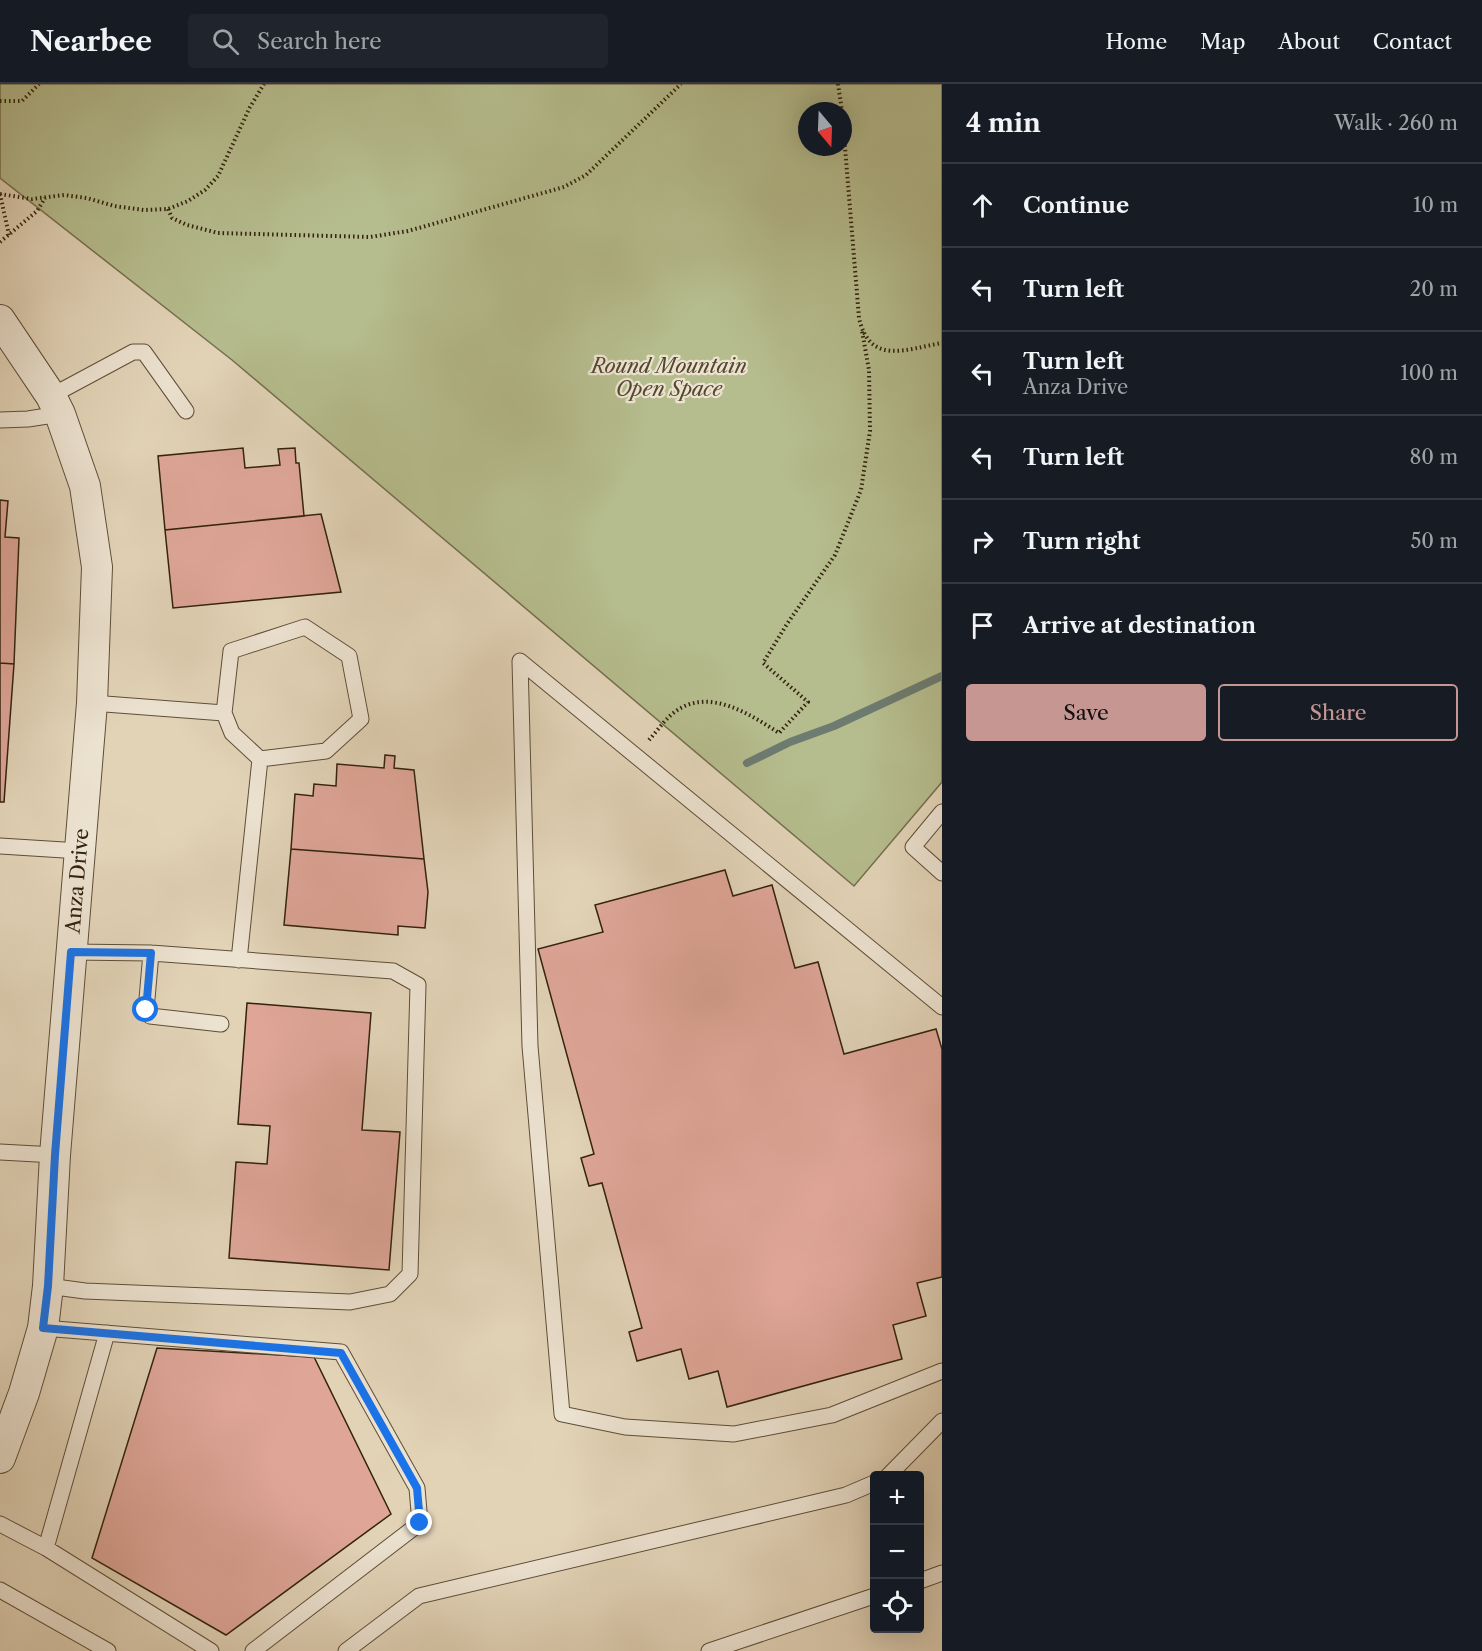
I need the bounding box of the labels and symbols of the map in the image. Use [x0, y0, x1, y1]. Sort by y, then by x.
north arrow [798, 102, 852, 156]
park label: Round Mountain Open Space [589, 354, 747, 401]
street label: Anza Drive [60, 828, 94, 935]
route start [132, 996, 158, 1022]
route end [406, 1509, 432, 1535]

